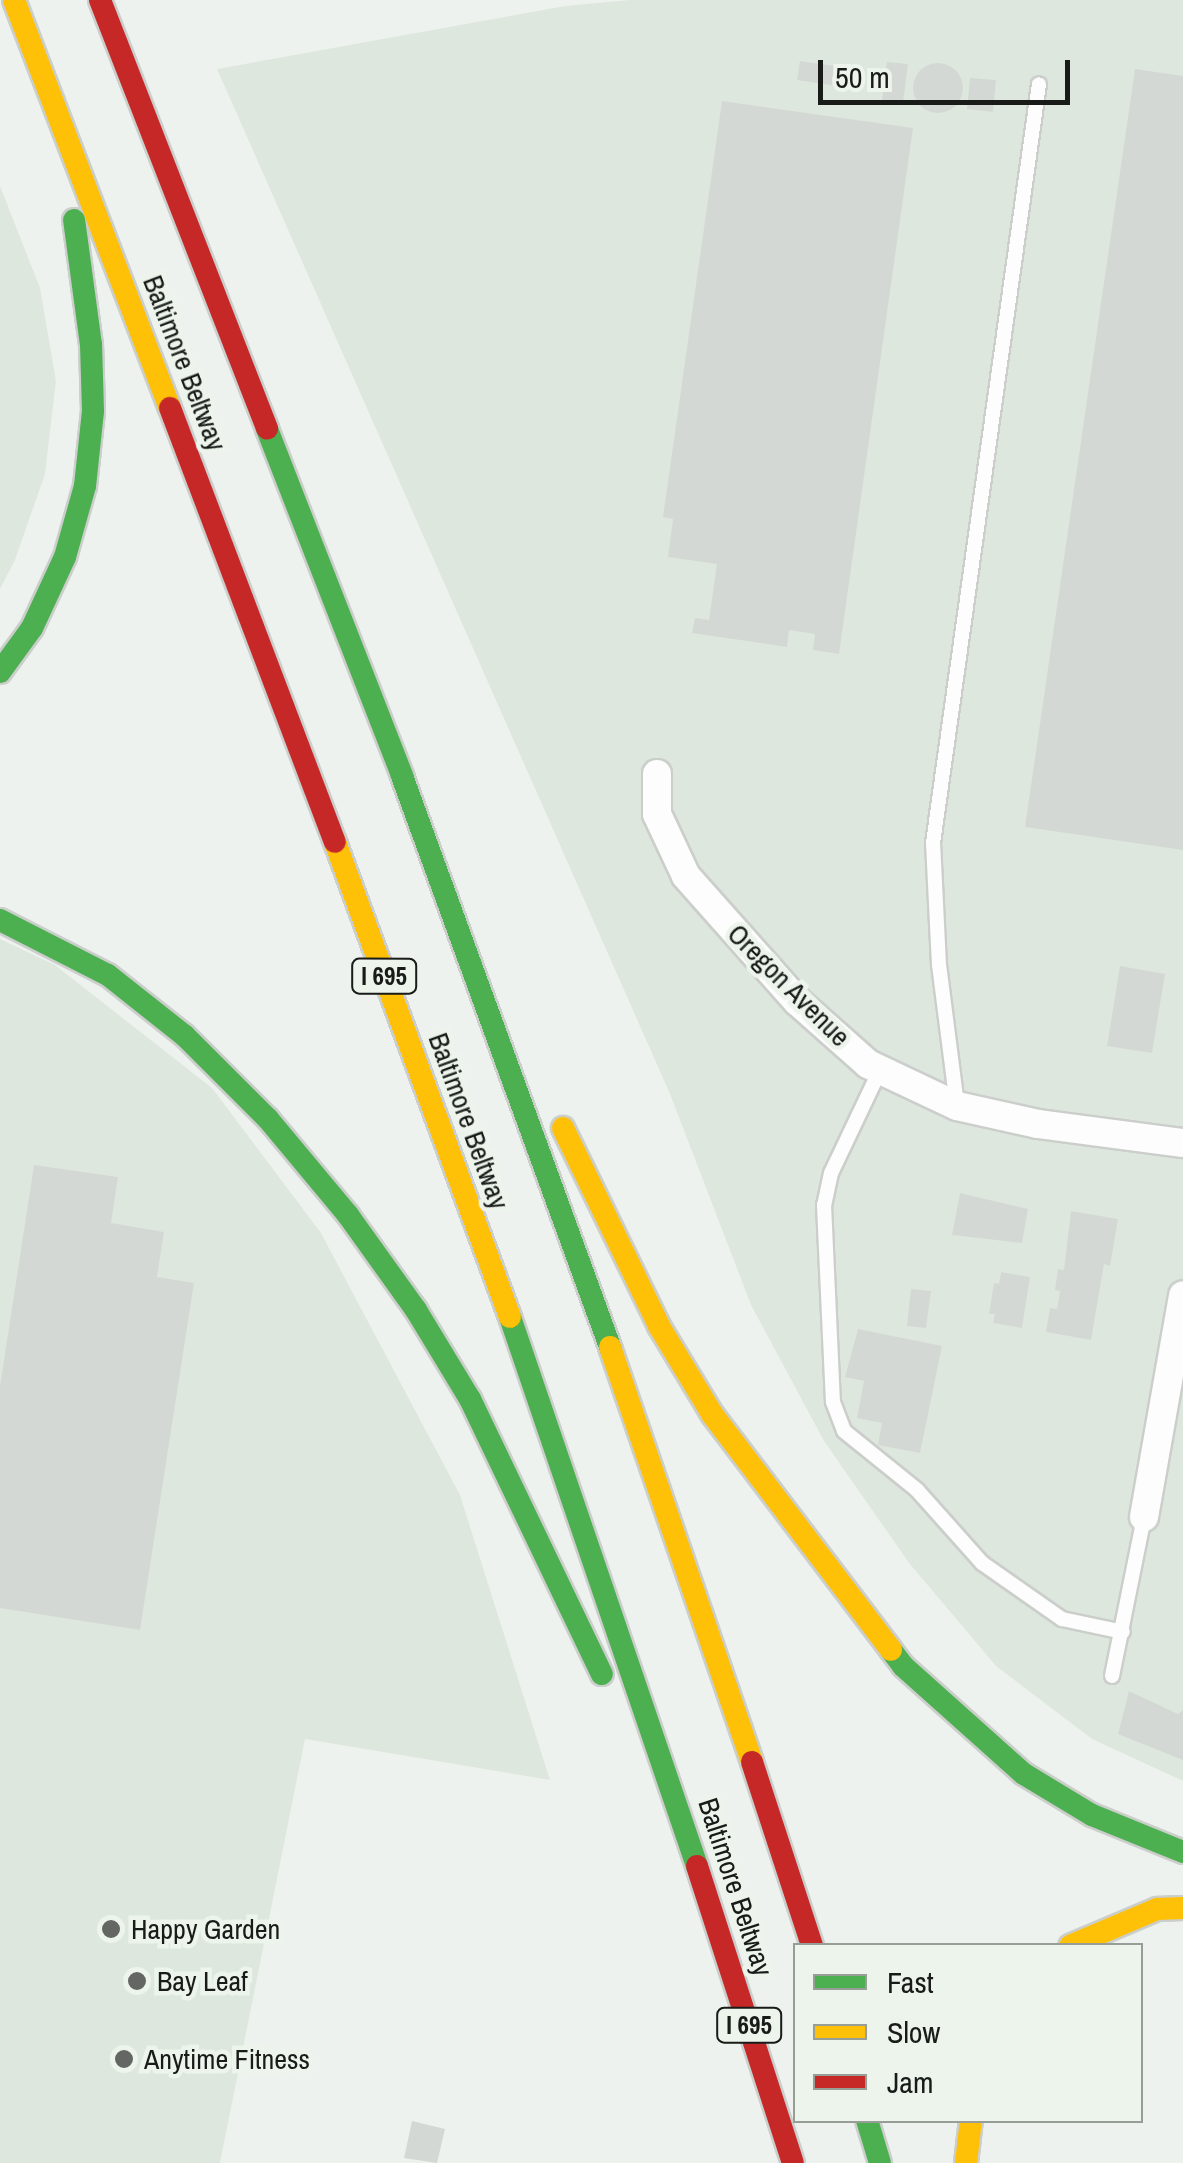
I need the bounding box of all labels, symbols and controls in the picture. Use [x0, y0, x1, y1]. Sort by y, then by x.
scale bar [823, 40, 1076, 102]
text: 50 m [835, 57, 890, 97]
street label: Baltimore Beltway [136, 271, 234, 455]
street label: Oregon Avenue [720, 916, 858, 1054]
road number: I 695 [349, 956, 419, 996]
street label: Baltimore Beltway [422, 1028, 516, 1214]
street label: Baltimore Beltway [691, 1794, 781, 1980]
place label: Happy Garden [131, 1912, 280, 1946]
marker: Happy Garden [100, 1918, 122, 1940]
legend [793, 1943, 1143, 2123]
text: Fast [887, 1962, 934, 2002]
place label: Bay Leaf [157, 1964, 248, 1998]
marker: Bay Leaf [126, 1970, 148, 1992]
road number: I 695 [714, 2005, 784, 2045]
text: Slow [887, 2012, 940, 2052]
place label: Anytime Fitness [144, 2042, 310, 2076]
marker: Anytime Fitness [113, 2048, 135, 2070]
text: Jam [887, 2062, 933, 2102]

